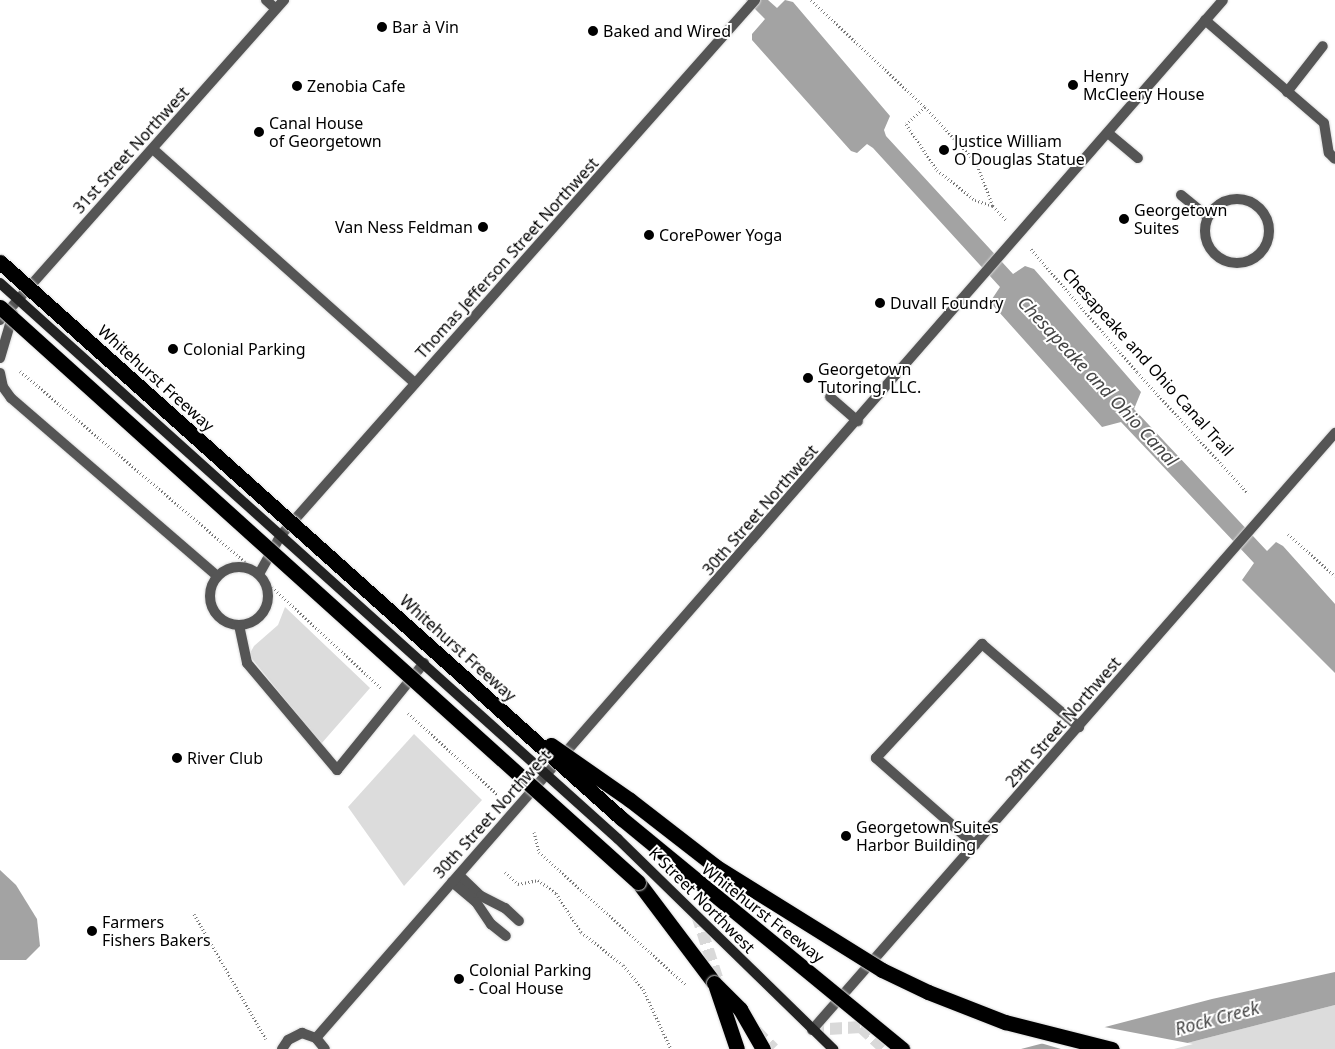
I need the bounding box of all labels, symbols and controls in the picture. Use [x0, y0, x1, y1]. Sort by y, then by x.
place label: Bar à Vin [392, 17, 459, 37]
marker: Bar à Vin [376, 21, 388, 33]
place label: Baked and Wired [603, 21, 731, 41]
marker: Baked and Wired [587, 25, 599, 37]
place label: Henry McCleery House [1083, 66, 1205, 104]
place label: Zenobia Cafe [307, 76, 405, 96]
marker: Henry McCleery House [1067, 79, 1079, 91]
marker: Zenobia Cafe [291, 80, 303, 92]
street label: 31st Street Northwest [69, 83, 193, 217]
place label: Canal House of Georgetown [269, 113, 382, 151]
marker: Canal House of Georgetown [253, 126, 265, 138]
place label: Justice William O Douglas Statue [954, 131, 1085, 169]
marker: Justice William O Douglas Statue [938, 144, 950, 156]
street label: Thomas Jefferson Street Northwest [412, 154, 602, 362]
place label: Georgetown Suites [1134, 200, 1227, 238]
marker: Georgetown Suites [1118, 213, 1130, 225]
place label: Van Ness Feldman [335, 217, 473, 237]
marker: Van Ness Feldman [477, 221, 489, 233]
place label: CorePower Yoga [659, 225, 782, 245]
marker: CorePower Yoga [643, 229, 655, 241]
street label: Chesapeake and Ohio Canal Trail [1058, 264, 1238, 460]
water label: Chesapeake and Ohio Canal [1014, 292, 1182, 470]
place label: Duvall Foundry [890, 293, 1003, 313]
marker: Duvall Foundry [874, 297, 886, 309]
street label: Whitehurst Freeway [94, 321, 218, 435]
place label: Colonial Parking [183, 339, 306, 359]
marker: Colonial Parking [167, 343, 179, 355]
place label: Georgetown Tutoring, LLC. [818, 359, 921, 397]
marker: Georgetown Tutoring, LLC. [802, 372, 814, 384]
street label: 30th Street Northwest [698, 441, 822, 579]
street label: Whitehurst Freeway [396, 591, 520, 705]
street label: 29th Street Northwest [1001, 653, 1125, 791]
street label: 30th Street Northwest [429, 746, 555, 882]
place label: River Club [187, 748, 263, 768]
marker: River Club [171, 752, 183, 764]
place label: Georgetown Suites Harbor Building [856, 817, 999, 855]
marker: Georgetown Suites Harbor Building [840, 830, 852, 842]
street label: K Street Northwest [645, 843, 759, 957]
street label: Whitehurst Freeway [698, 859, 828, 967]
place label: Farmers Fishers Bakers [102, 912, 211, 950]
marker: Farmers Fishers Bakers [86, 925, 98, 937]
place label: Colonial Parking - Coal House [469, 960, 592, 998]
marker: Colonial Parking - Coal House [453, 973, 465, 985]
water label: Rock Creek [1172, 996, 1262, 1040]

